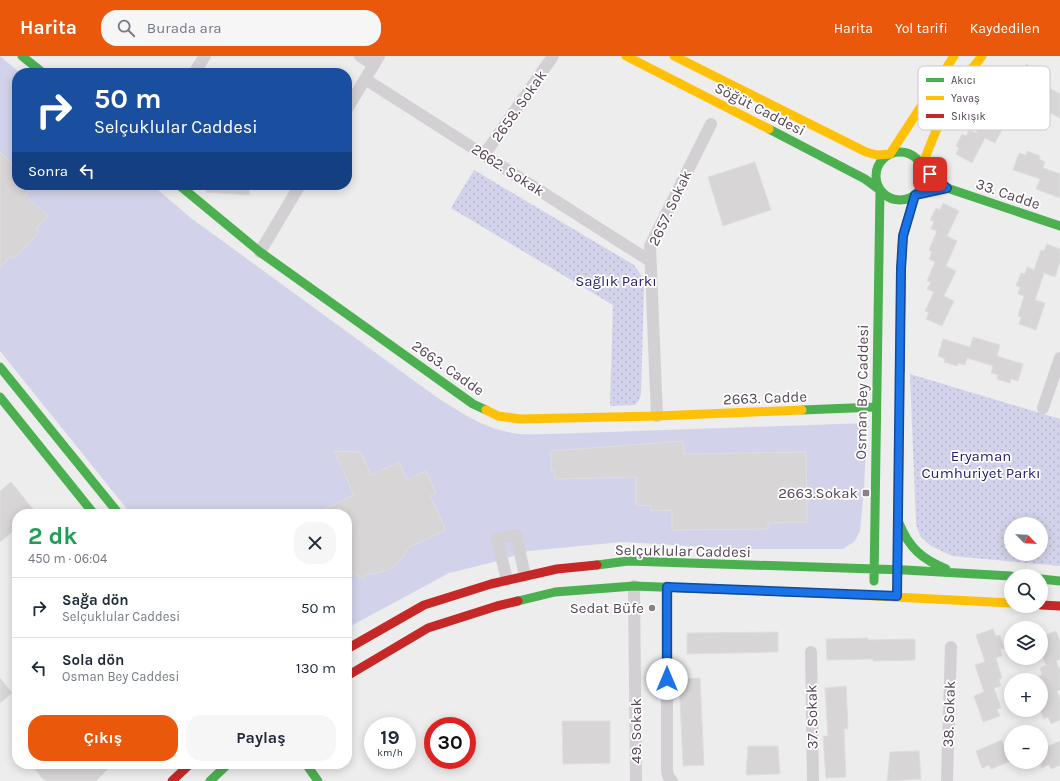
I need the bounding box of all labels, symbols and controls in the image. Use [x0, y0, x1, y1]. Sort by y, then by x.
search box [101, 10, 381, 46]
text: Harita [20, 17, 77, 39]
icon: search [115, 17, 137, 39]
text: Burada ara [147, 19, 222, 37]
text: Harita [834, 20, 873, 37]
text: Yol tarifi [895, 20, 948, 37]
text: Kaydedilen [970, 20, 1040, 37]
legend [918, 66, 1050, 130]
street label: 2658. Sokak [488, 67, 550, 145]
text: Akıcı [951, 74, 976, 87]
street label: Söğüt Caddesi [712, 78, 808, 140]
text: 50 m [94, 82, 162, 115]
icon: right [28, 84, 80, 136]
text: Yavaş [951, 92, 980, 105]
text: Sıkışık [951, 110, 986, 123]
text: Selçuklular Caddesi [94, 116, 258, 138]
street label: 2662. Sokak [468, 140, 548, 200]
pin [913, 157, 947, 191]
icon: left [76, 160, 98, 182]
text: Sonra [28, 162, 68, 180]
icon: arrive [919, 163, 941, 185]
street label: 2657. Sokak [645, 167, 695, 249]
street label: 33. Cadde [973, 175, 1043, 213]
park label: Sağlık Parkı [575, 272, 657, 290]
street label: Osman Bey Caddesi [852, 324, 872, 460]
street label: 2663. Cadde [408, 337, 488, 399]
street label: 2663. Cadde [723, 388, 807, 408]
park label: Eryaman Cumhuriyet Parkı [921, 447, 1041, 482]
place label: 2663.Sokak [778, 484, 858, 502]
marker: 2663.Sokak [861, 488, 871, 498]
north arrow [1004, 517, 1048, 561]
map controls [1004, 517, 1048, 769]
text: 2 dk [28, 522, 78, 550]
button: close [294, 522, 336, 564]
street label: Selçuklular Caddesi [615, 541, 751, 561]
text: 450 m · 06:04 [28, 551, 107, 566]
button: search [1004, 569, 1048, 613]
text: Sağa dön [62, 591, 129, 609]
icon: right [28, 597, 50, 619]
text: 50 m [301, 599, 336, 617]
place label: Sedat Büfe [570, 599, 644, 617]
marker: Sedat Büfe [647, 603, 657, 613]
text: Selçuklular Caddesi [62, 609, 180, 624]
button: layers [1004, 621, 1048, 665]
text: Sola dön [62, 651, 124, 669]
icon: left [28, 657, 50, 679]
position arrow [646, 658, 688, 700]
text: 130 m [296, 659, 336, 677]
text: Osman Bey Caddesi [62, 669, 179, 684]
button: + [1004, 673, 1048, 717]
street label: 38. Sokak [939, 680, 959, 748]
street label: 37. Sokak [802, 685, 822, 749]
street label: 49. Sokak [627, 698, 645, 764]
button: Çıkış [28, 715, 178, 761]
button: Paylaş [186, 715, 336, 761]
speed limit sign: 30 [424, 717, 476, 769]
button: − [1004, 725, 1048, 769]
text: 19 [380, 726, 400, 749]
text: km/h [377, 747, 403, 759]

